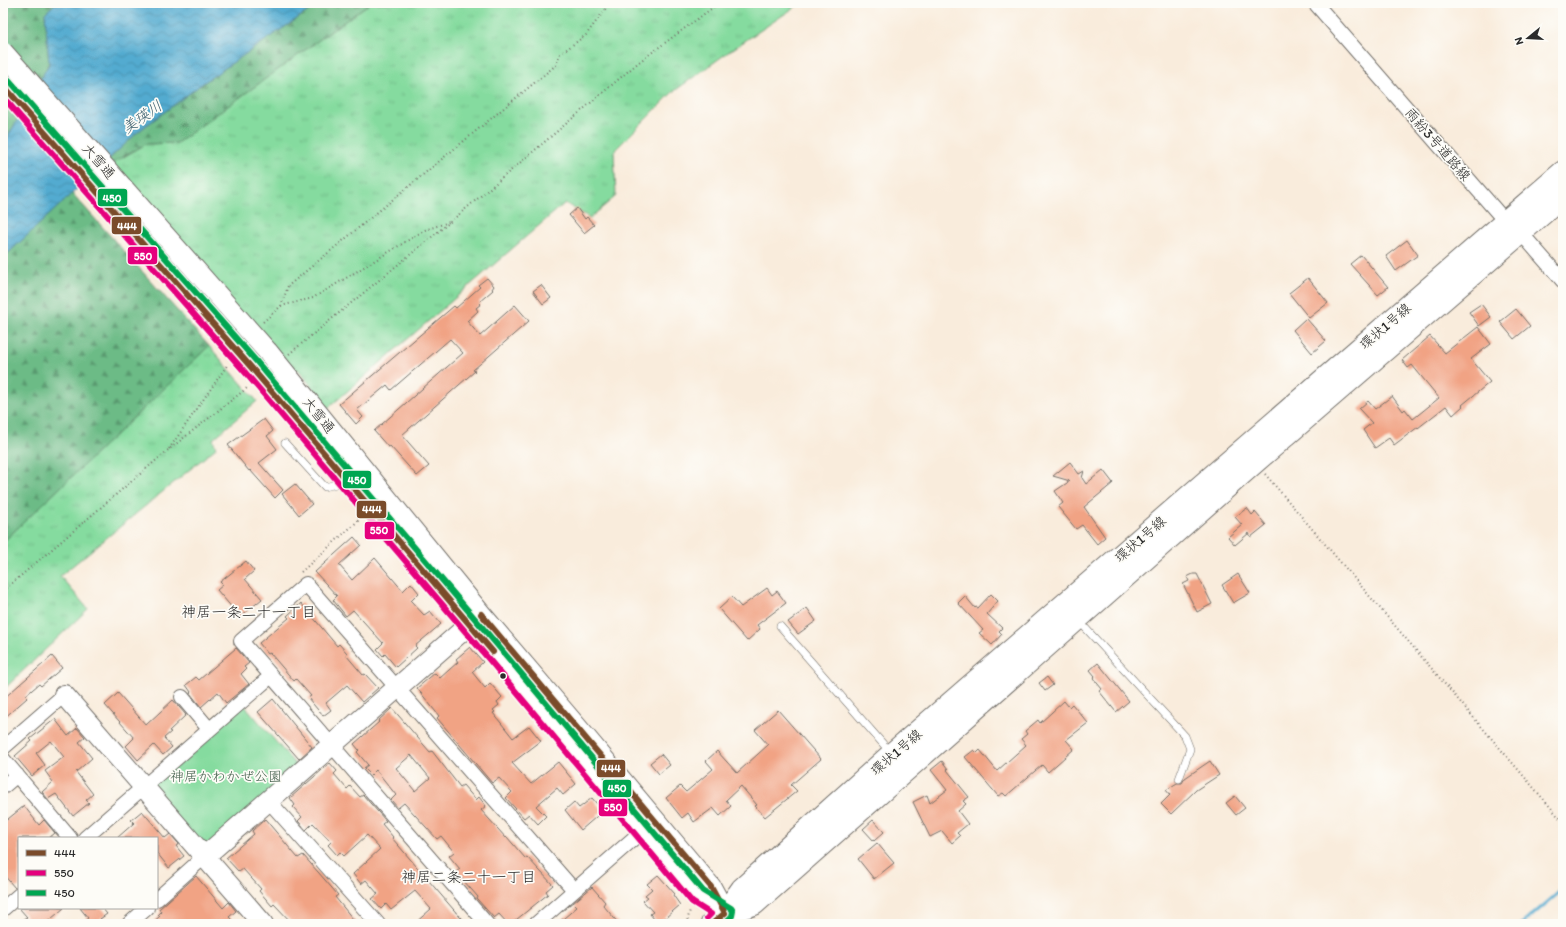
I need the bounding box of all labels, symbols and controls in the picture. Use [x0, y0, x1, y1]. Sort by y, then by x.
north arrow [1508, 18, 1548, 58]
text: N [1512, 35, 1526, 46]
water label: 美瑛川 [118, 97, 166, 137]
street label: 雨紛3号道路線 [1401, 104, 1474, 184]
street label: 大雪通 [78, 140, 119, 183]
line badge: 450 [97, 188, 128, 207]
text: 450 [102, 192, 122, 205]
line badge: 444 [111, 216, 142, 235]
text: 444 [117, 220, 137, 233]
line badge: 550 [127, 246, 158, 265]
text: 550 [134, 250, 152, 263]
street label: 環状1号線 [1356, 299, 1414, 353]
street label: 大雪通 [299, 394, 338, 437]
line badge: 450 [342, 470, 372, 489]
text: 450 [347, 474, 367, 487]
line badge: 444 [356, 500, 387, 519]
text: 444 [362, 503, 382, 516]
street label: 環状1号線 [1111, 512, 1169, 566]
line badge: 550 [364, 521, 395, 540]
text: 550 [370, 524, 388, 537]
district label: 神居一条二十一丁目 [181, 603, 317, 621]
unlabelled marker [498, 671, 508, 681]
street label: 環状1号線 [867, 725, 925, 779]
line badge: 444 [596, 759, 626, 778]
text: 444 [601, 762, 621, 775]
park label: 神居かわかぜ公園 [170, 768, 282, 785]
line badge: 450 [602, 779, 632, 798]
text: 450 [607, 782, 627, 795]
line badge: 550 [598, 798, 628, 817]
text: 550 [604, 801, 622, 814]
legend [18, 837, 158, 909]
text: 444 [54, 846, 76, 860]
text: 550 [54, 866, 74, 880]
district label: 神居二条二十一丁目 [401, 868, 537, 886]
text: 450 [54, 886, 75, 900]

